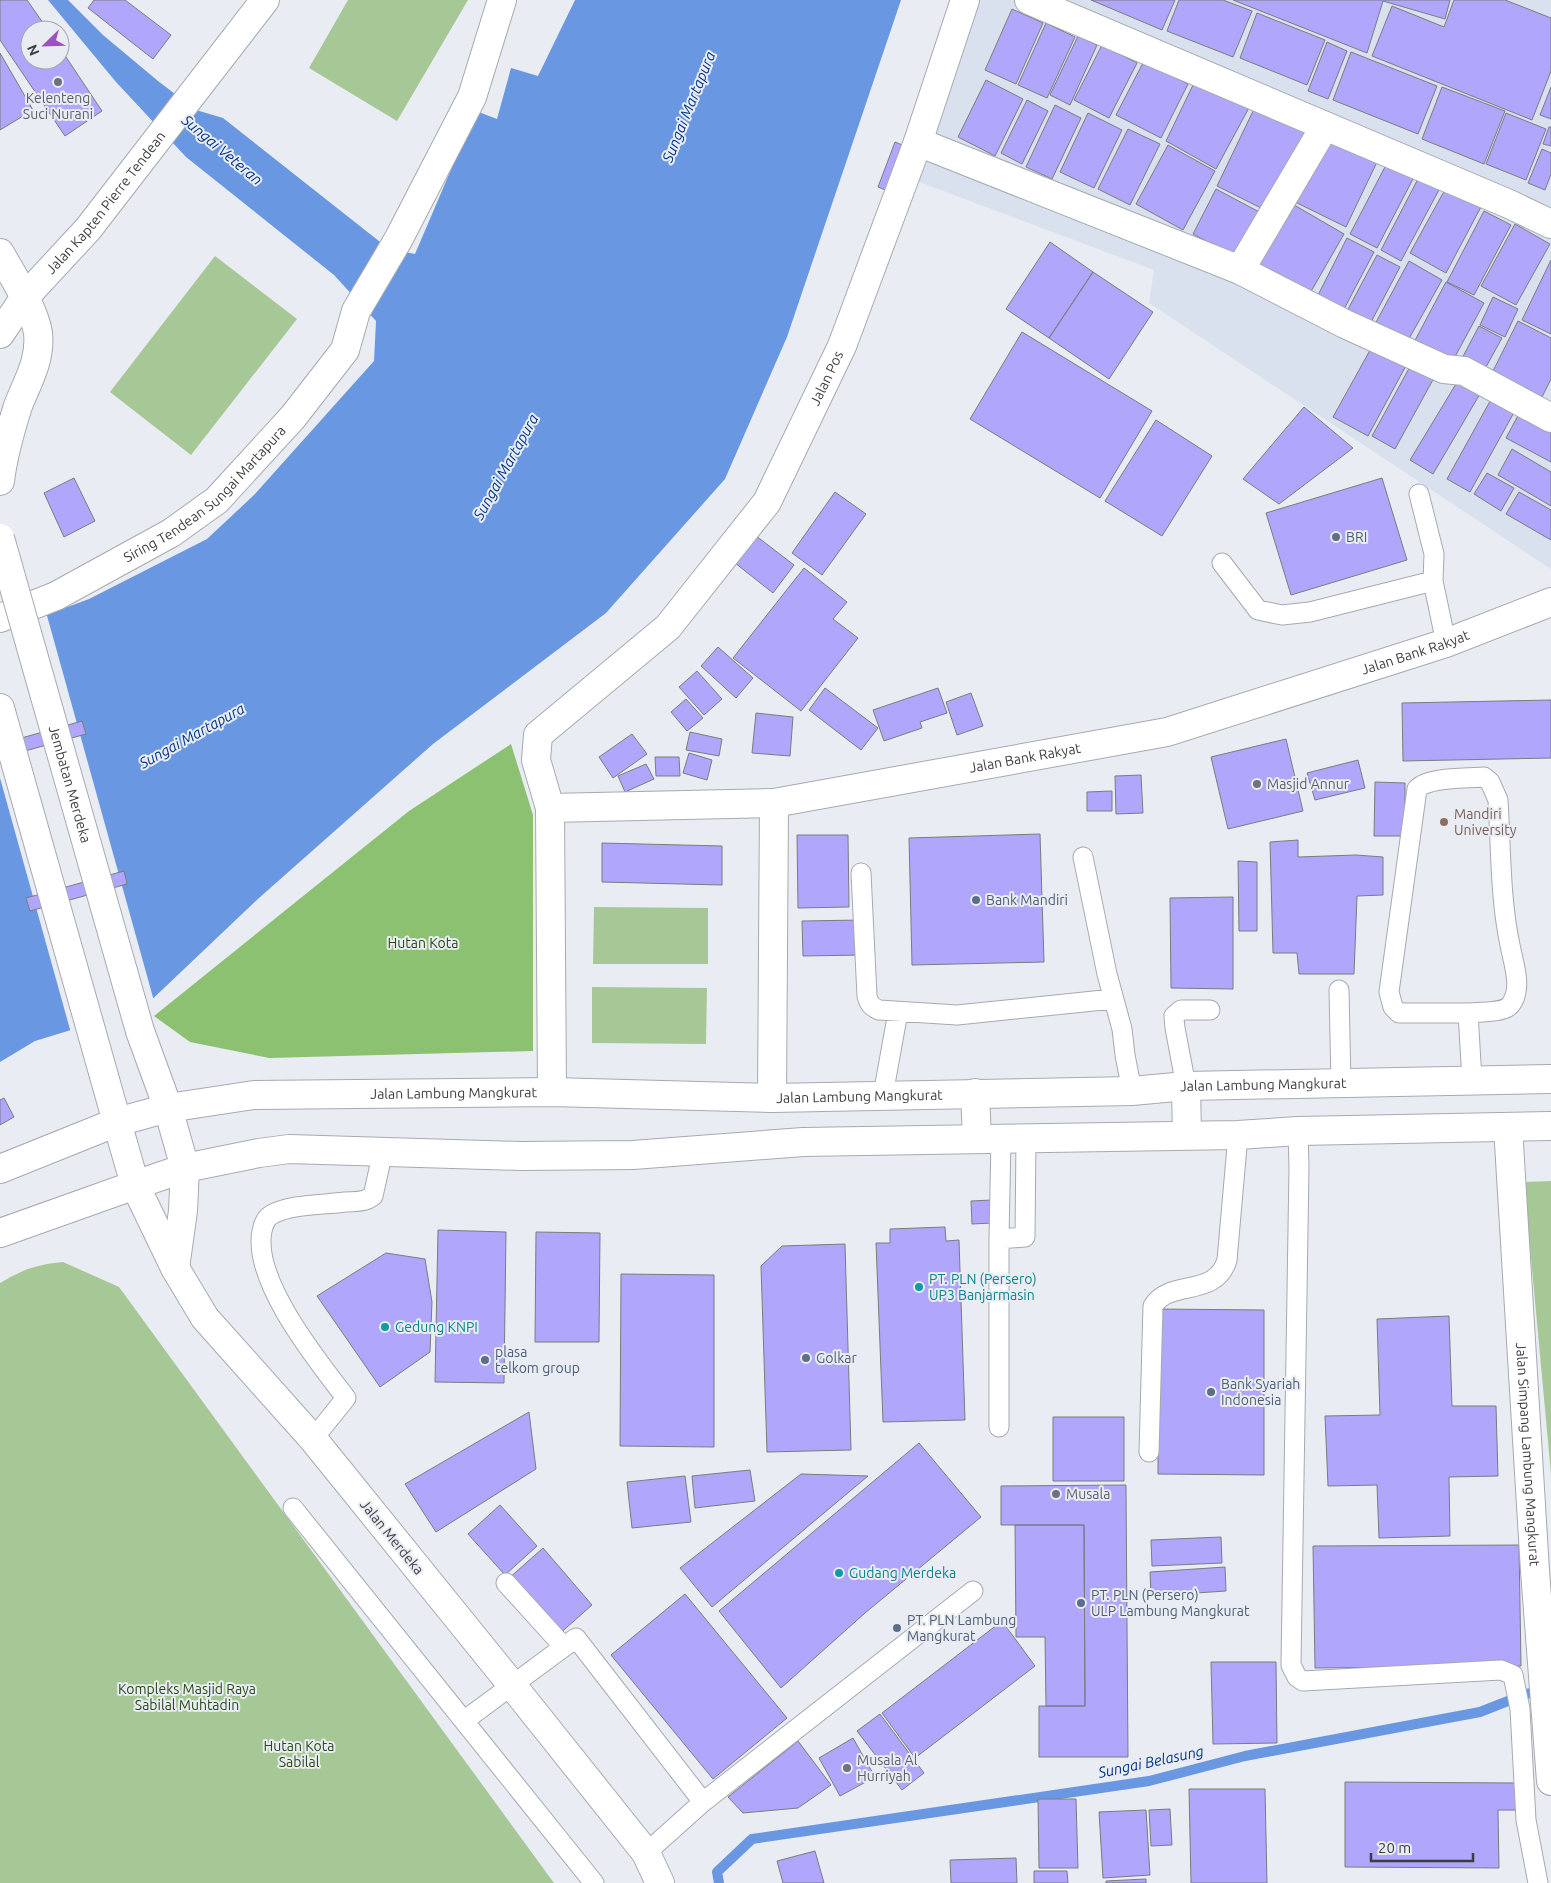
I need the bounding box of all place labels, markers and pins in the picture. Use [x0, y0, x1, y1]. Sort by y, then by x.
marker: Kelenteng Suci Nurani [52, 76, 64, 88]
place label: Kelenteng Suci Nurani [23, 90, 93, 122]
place label: BRI [1346, 529, 1367, 545]
marker: BRI [1330, 531, 1342, 543]
place label: Masjid Annur [1267, 776, 1350, 792]
marker: Masjid Annur [1251, 778, 1263, 790]
place label: Mandiri University [1454, 806, 1517, 838]
marker: Mandiri University [1438, 816, 1450, 828]
place label: Bank Mandiri [986, 892, 1068, 908]
marker: Bank Mandiri [970, 894, 982, 906]
place label: PT. PLN (Persero) UP3 Banjarmasin [929, 1271, 1037, 1303]
marker: PT. PLN (Persero) UP3 Banjarmasin [913, 1281, 925, 1293]
place label: Gedung KNPI [395, 1319, 478, 1335]
marker: Gedung KNPI [379, 1321, 391, 1333]
place label: plasa telkom group [495, 1344, 580, 1376]
place label: Golkar [816, 1350, 857, 1366]
marker: Golkar [800, 1352, 812, 1364]
marker: plasa telkom group [479, 1354, 491, 1366]
place label: Bank Syariah Indonesia [1221, 1376, 1300, 1408]
marker: Bank Syariah Indonesia [1205, 1386, 1217, 1398]
place label: Musala [1066, 1486, 1110, 1502]
marker: Musala [1050, 1488, 1062, 1500]
place label: Gudang Merdeka [849, 1565, 956, 1581]
marker: Gudang Merdeka [833, 1567, 845, 1579]
place label: PT. PLN (Persero) ULP Lambung Mangkurat [1091, 1587, 1250, 1619]
marker: PT. PLN (Persero) ULP Lambung Mangkurat [1075, 1597, 1087, 1609]
place label: PT. PLN Lambung Mangkurat [907, 1612, 1016, 1644]
marker: PT. PLN Lambung Mangkurat [891, 1622, 903, 1634]
place label: Musala Al Hurriyah [857, 1752, 918, 1784]
marker: Musala Al Hurriyah [841, 1762, 853, 1774]

